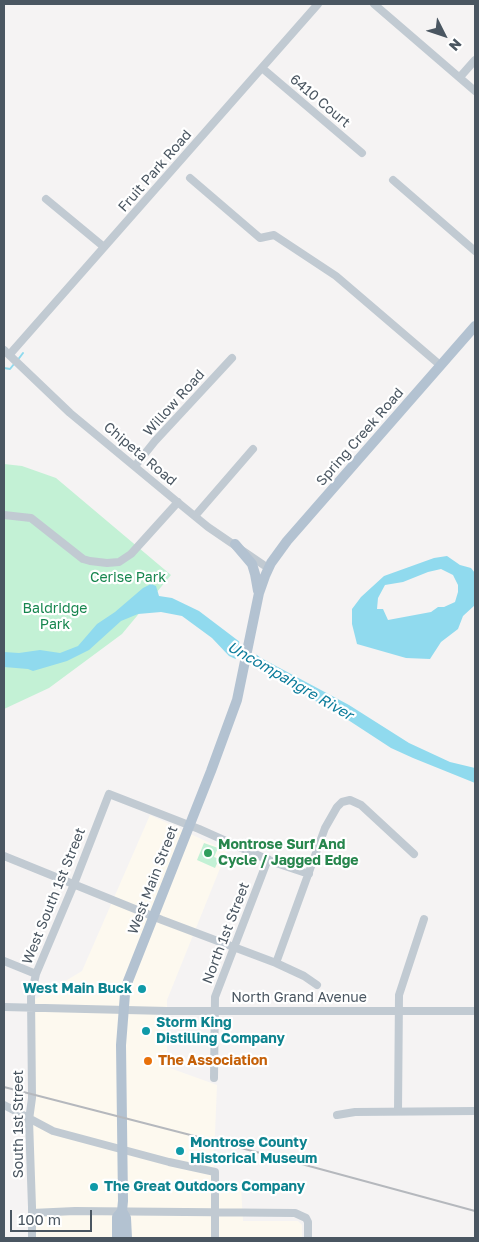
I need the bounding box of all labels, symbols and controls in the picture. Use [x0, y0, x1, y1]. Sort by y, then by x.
north arrow [419, 10, 469, 60]
text: N [446, 36, 466, 55]
street label: 6410 Court [286, 71, 354, 131]
street label: Fruit Park Road [115, 127, 195, 215]
street label: Willow Road [140, 366, 208, 440]
street label: Spring Creek Road [313, 385, 407, 489]
street label: Chipeta Road [100, 419, 180, 489]
park label: Cerise Park [90, 570, 166, 586]
park label: Baldridge Park [23, 601, 87, 634]
water label: Uncompahgre River [224, 638, 356, 724]
street label: West Main Street [125, 823, 181, 937]
street label: West South 1st Street [19, 825, 89, 967]
place label: Montrose Surf And Cycle / Jagged Edge [218, 837, 359, 870]
marker: Montrose Surf And Cycle / Jagged Edge [202, 847, 214, 859]
street label: North 1st Street [199, 880, 253, 986]
place label: West Main Buck [23, 981, 132, 997]
marker: West Main Buck [136, 983, 148, 995]
street label: North Grand Avenue [231, 990, 367, 1006]
place label: Storm King Distilling Company [156, 1015, 285, 1048]
marker: Storm King Distilling Company [140, 1025, 152, 1037]
place label: The Association [158, 1053, 268, 1069]
marker: The Association [142, 1055, 154, 1067]
street label: South 1st Street [11, 1070, 27, 1178]
place label: Montrose County Historical Museum [190, 1135, 317, 1168]
marker: Montrose County Historical Museum [174, 1145, 186, 1157]
place label: The Great Outdoors Company [104, 1179, 305, 1195]
marker: The Great Outdoors Company [88, 1181, 100, 1193]
scale bar [12, 1200, 95, 1232]
text: 100 m [18, 1210, 61, 1228]

